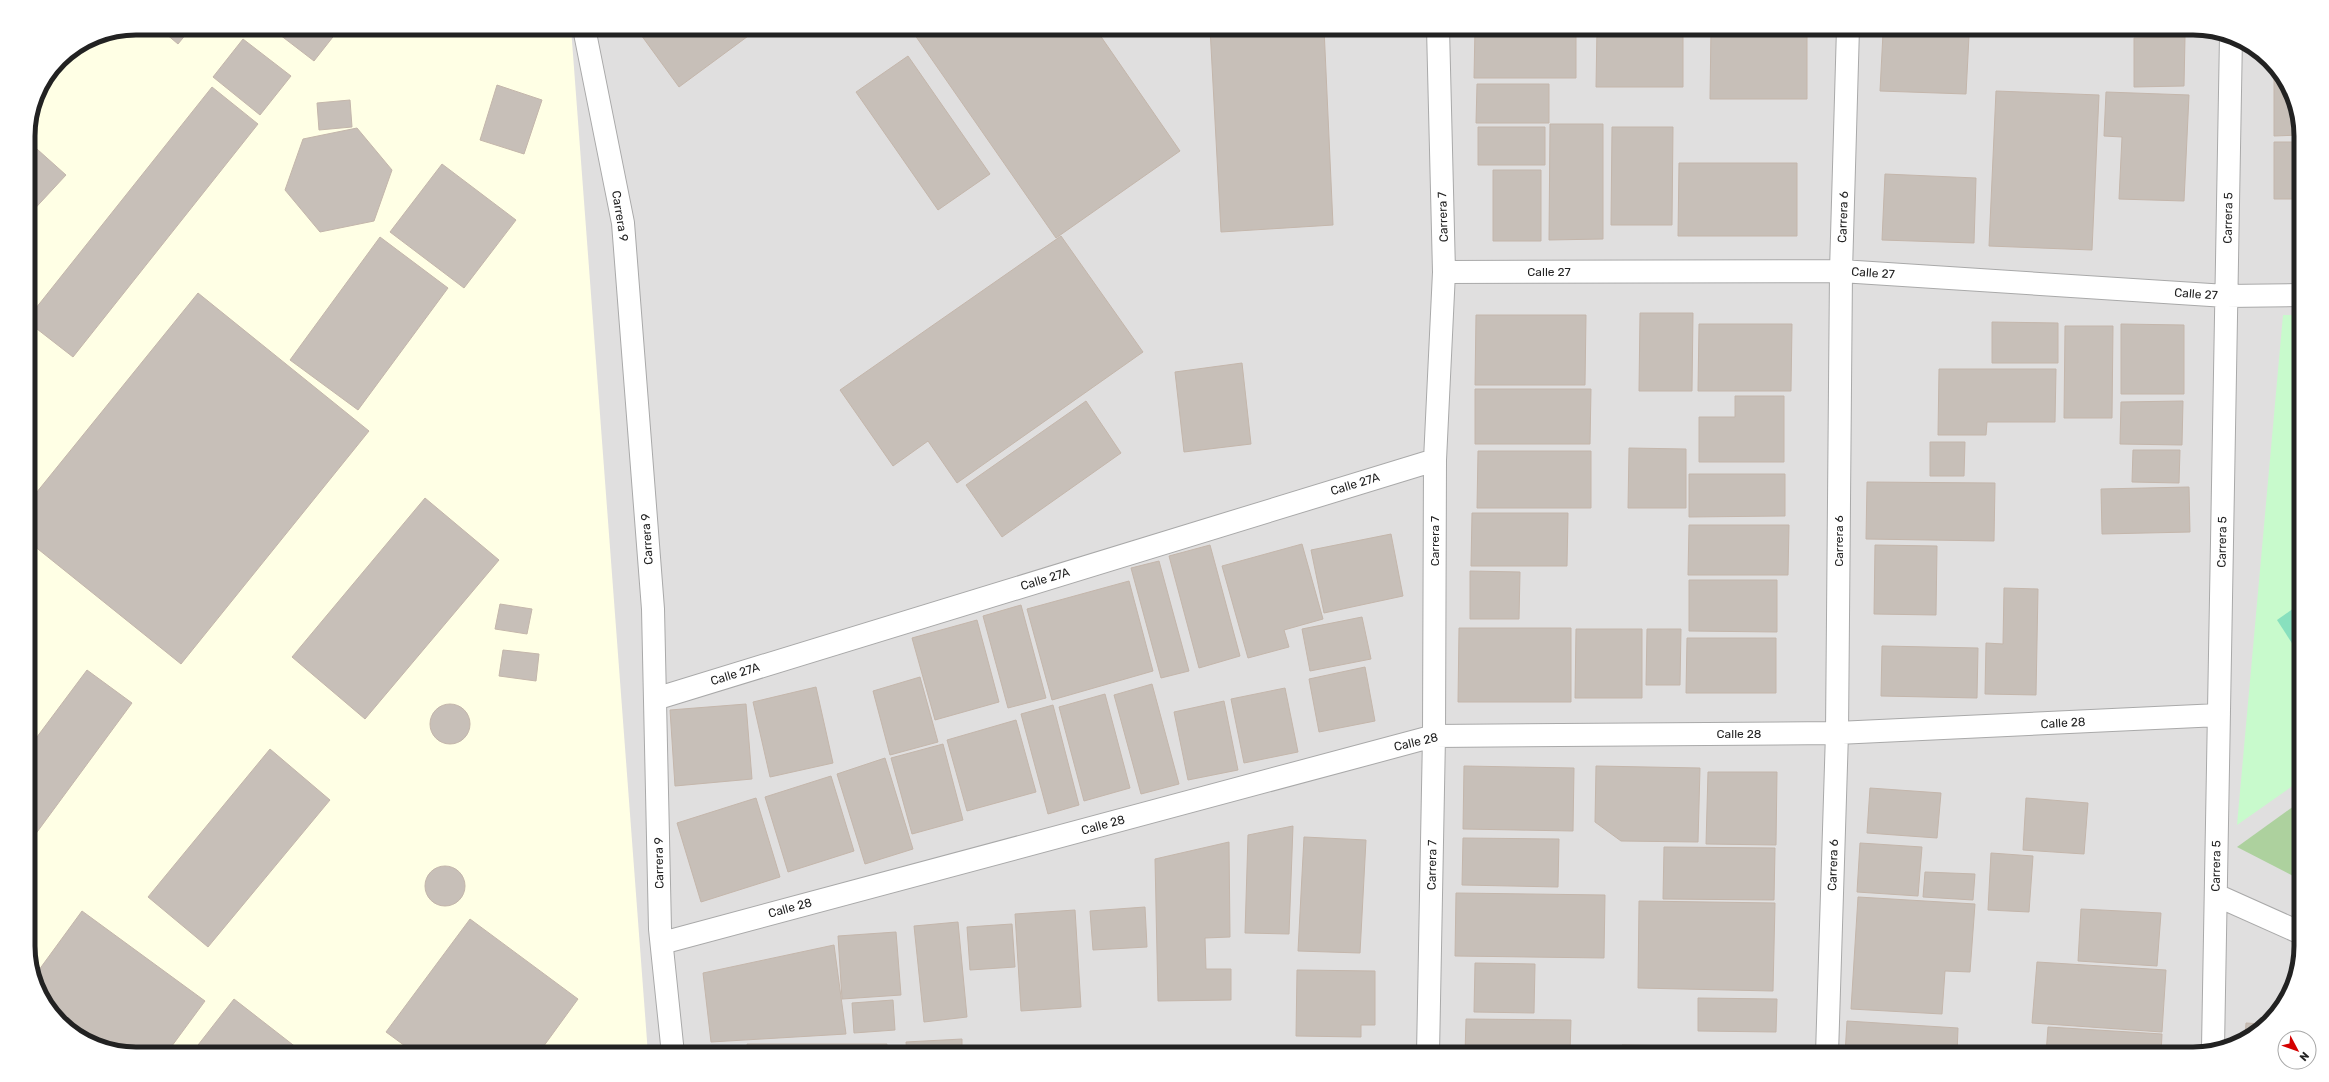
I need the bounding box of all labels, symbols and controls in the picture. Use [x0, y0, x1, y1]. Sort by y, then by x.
street label: Carrera 9 [609, 189, 631, 243]
street label: Carrera 6 [1835, 191, 1851, 243]
street label: Carrera 7 [1435, 192, 1451, 242]
street label: Carrera 5 [2221, 192, 2235, 244]
street label: Calle 27 [1527, 265, 1571, 279]
street label: Calle 27 [1851, 265, 1895, 281]
street label: Calle 27 [2174, 286, 2218, 302]
street label: Calle 27A [1329, 470, 1381, 498]
street label: Carrera 9 [638, 513, 656, 565]
street label: Carrera 6 [1832, 515, 1846, 567]
street label: Carrera 7 [1428, 516, 1442, 566]
street label: Carrera 5 [2215, 516, 2229, 568]
street label: Calle 27A [1019, 565, 1071, 593]
street label: Calle 27A [709, 660, 761, 688]
street label: Calle 28 [2040, 715, 2086, 731]
street label: Calle 28 [1717, 727, 1761, 741]
street label: Calle 28 [1393, 730, 1439, 754]
street label: Calle 28 [1080, 812, 1126, 838]
street label: Carrera 9 [652, 837, 666, 889]
street label: Carrera 6 [1825, 839, 1841, 891]
street label: Carrera 7 [1425, 840, 1439, 890]
street label: Carrera 5 [2209, 840, 2223, 892]
street label: Calle 28 [767, 895, 813, 921]
north arrow [2277, 1030, 2317, 1070]
text: N [2297, 1049, 2312, 1064]

